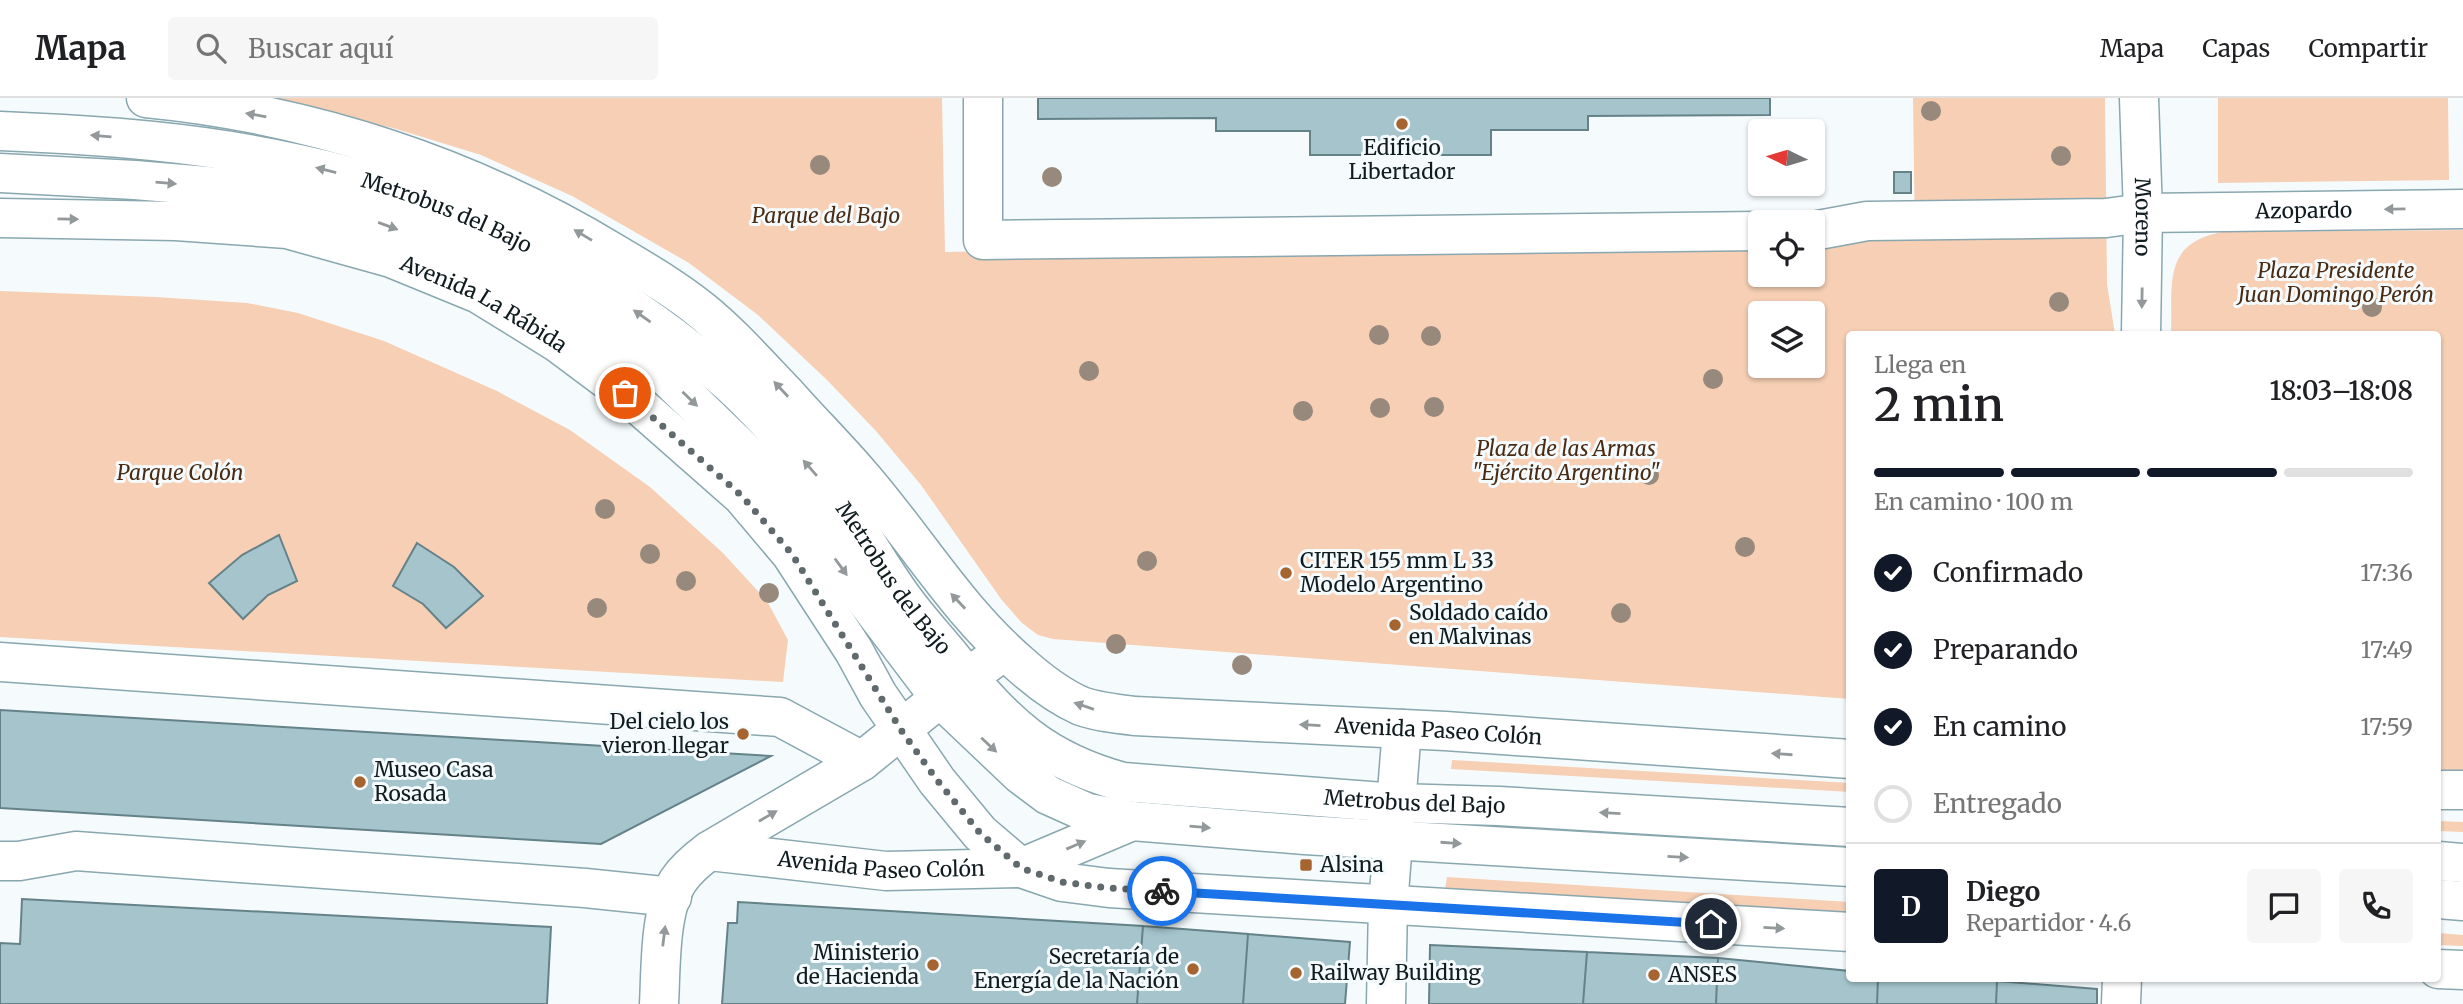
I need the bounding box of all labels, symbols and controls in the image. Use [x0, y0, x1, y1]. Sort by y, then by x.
search box [168, 17, 658, 80]
text: Mapa [35, 28, 126, 69]
icon: search [192, 29, 230, 67]
text: Buscar aquí [248, 32, 393, 65]
text: Mapa [2100, 33, 2164, 64]
text: Capas [2202, 33, 2270, 64]
text: Compartir [2308, 33, 2428, 64]
one-way arrow [245, 109, 267, 120]
marker: Edificio Libertador [1394, 116, 1410, 132]
north arrow [1748, 119, 1825, 196]
map controls [1748, 119, 1825, 378]
one-way arrow [90, 130, 112, 141]
place label: Edificio Libertador [1348, 134, 1456, 185]
one-way arrow [315, 164, 337, 175]
street label: Metrobus del Bajo [358, 166, 537, 259]
street label: Moreno [2129, 177, 2157, 257]
one-way arrow [155, 178, 177, 189]
street label: Azopardo [2254, 196, 2352, 225]
park label: Parque del Bajo [752, 202, 900, 229]
one-way arrow [2384, 204, 2406, 215]
button: locate [1748, 210, 1825, 287]
one-way arrow [57, 213, 79, 225]
one-way arrow [378, 221, 399, 232]
one-way arrow [574, 228, 593, 241]
street label: Avenida La Rábida [395, 249, 573, 358]
park label: Plaza Presidente Juan Domingo Perón [2236, 257, 2434, 308]
one-way arrow [2136, 287, 2147, 309]
button: layers [1748, 301, 1825, 378]
one-way arrow [632, 310, 651, 323]
text: Llega en [1874, 350, 1966, 379]
pin [595, 363, 655, 423]
icon: bag [606, 374, 644, 412]
text: 18:03–18:08 [2270, 374, 2413, 407]
text: 2 min [1874, 376, 2004, 434]
one-way arrow [773, 381, 789, 398]
one-way arrow [681, 390, 698, 406]
park label: Plaza de las Armas "Ejército Argentino" [1472, 435, 1661, 486]
park label: Parque Colón [117, 459, 243, 486]
one-way arrow [802, 459, 818, 477]
text: En camino · 100 m [1874, 487, 2073, 516]
street label: Metrobus del Bajo [830, 496, 957, 660]
place label: CITER 155 mm L 33 Modelo Argentino [1300, 547, 1494, 598]
icon: check [1874, 554, 1912, 592]
text: Confirmado [1933, 556, 2083, 589]
one-way arrow [834, 558, 848, 576]
text: 17:36 [2360, 558, 2413, 587]
marker: CITER 155 mm L 33 Modelo Argentino [1278, 565, 1294, 581]
one-way arrow [950, 592, 966, 610]
place label: Soldado caído en Malvinas [1409, 599, 1548, 650]
marker: Soldado caído en Malvinas [1387, 617, 1403, 633]
icon: check [1874, 631, 1912, 669]
text: Preparando [1933, 633, 2078, 666]
text: 17:49 [2361, 635, 2413, 664]
one-way arrow [1074, 700, 1095, 711]
place label: Del cielo los vieron llegar [601, 708, 729, 759]
icon: check [1874, 708, 1912, 746]
text: En camino [1933, 710, 2066, 743]
street label: Avenida Paseo Colón [1333, 712, 1543, 751]
text: 17:59 [2360, 712, 2413, 741]
one-way arrow [1299, 719, 1321, 730]
marker: Del cielo los vieron llegar [735, 726, 751, 742]
one-way arrow [980, 737, 997, 753]
one-way arrow [1770, 749, 1792, 760]
place label: Museo Casa Rosada [374, 756, 493, 807]
marker: Museo Casa Rosada [352, 774, 368, 790]
street label: Metrobus del Bajo [1323, 783, 1506, 819]
text: Entregado [1933, 787, 2062, 820]
one-way arrow [1599, 807, 1621, 818]
one-way arrow [758, 810, 777, 822]
one-way arrow [1189, 822, 1211, 833]
one-way arrow [1440, 838, 1462, 849]
one-way arrow [1066, 839, 1087, 850]
street label: Avenida Paseo Colón [775, 845, 985, 884]
place label: Alsina [1319, 851, 1384, 878]
one-way arrow [1667, 852, 1689, 863]
courier [1127, 856, 1197, 926]
marker: Alsina [1298, 857, 1314, 873]
button: chat [2247, 869, 2321, 943]
button: phone [2339, 869, 2413, 943]
icon: bike [1143, 872, 1181, 910]
text: Diego [1966, 875, 2040, 908]
text: D [1901, 890, 1921, 923]
pin [1681, 894, 1741, 954]
icon: home [1692, 905, 1730, 943]
text: Repartidor · 4.6 [1966, 908, 2131, 937]
one-way arrow [1763, 923, 1785, 934]
one-way arrow [659, 925, 670, 947]
place label: Ministerio de Hacienda [796, 939, 919, 990]
place label: Secretaría de Energía de la Nación [974, 943, 1179, 994]
marker: Ministerio de Hacienda [925, 957, 941, 973]
place label: Railway Building [1310, 959, 1481, 986]
marker: Secretaría de Energía de la Nación [1185, 961, 1201, 977]
place label: ANSES [1667, 961, 1737, 988]
marker: Railway Building [1288, 965, 1304, 981]
marker: ANSES [1646, 967, 1662, 983]

